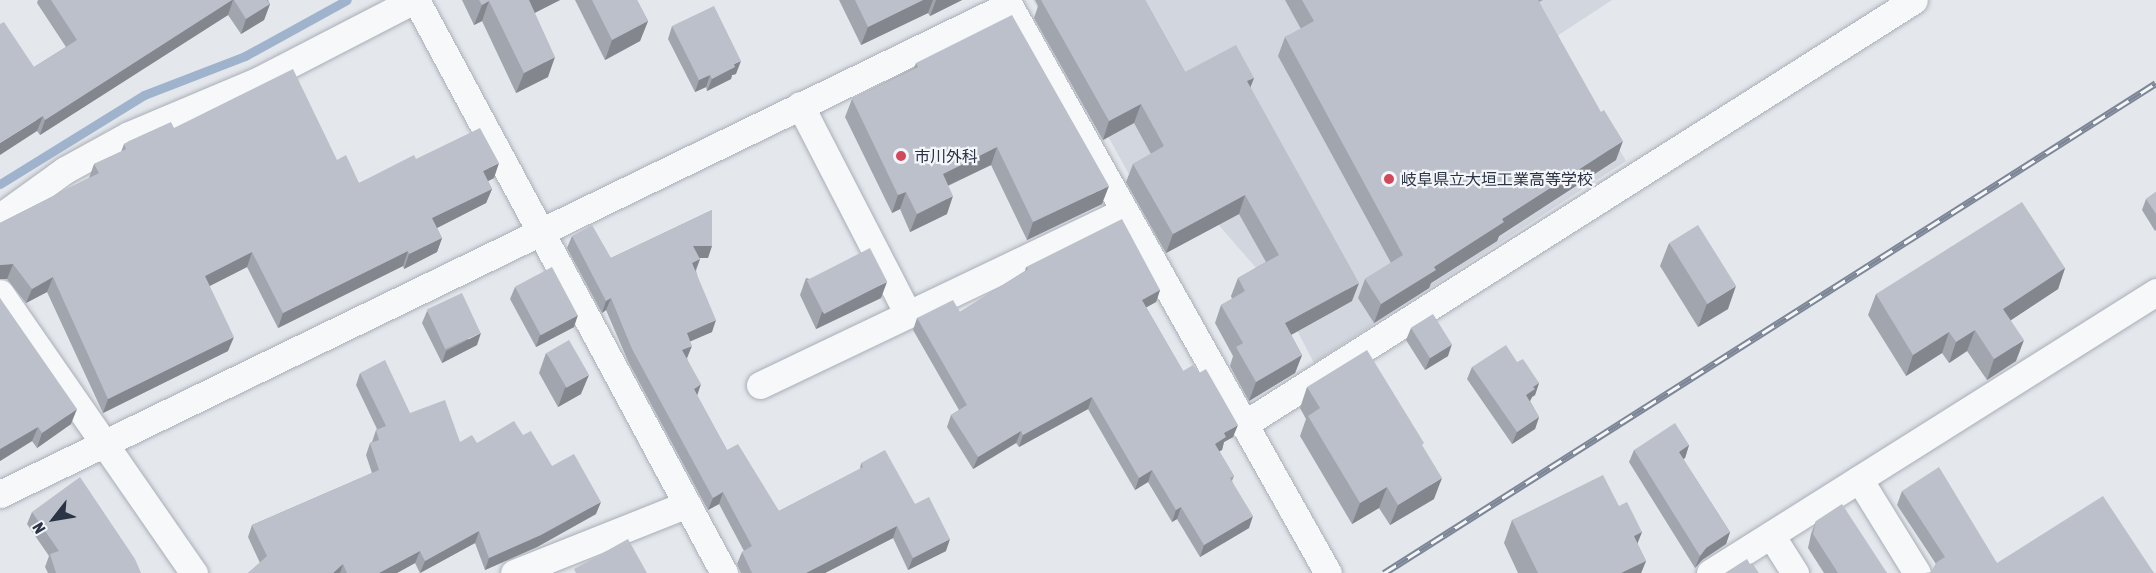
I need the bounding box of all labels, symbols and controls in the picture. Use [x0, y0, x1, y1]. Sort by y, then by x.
place label: 市川外科 [914, 146, 978, 166]
marker: 市川外科 [892, 147, 910, 165]
place label: 岐阜県立大垣工業高等学校 [1401, 169, 1593, 189]
marker: 岐阜県立大垣工業高等学校 [1382, 172, 1396, 186]
north arrow [24, 489, 84, 549]
text: N [28, 520, 49, 537]

